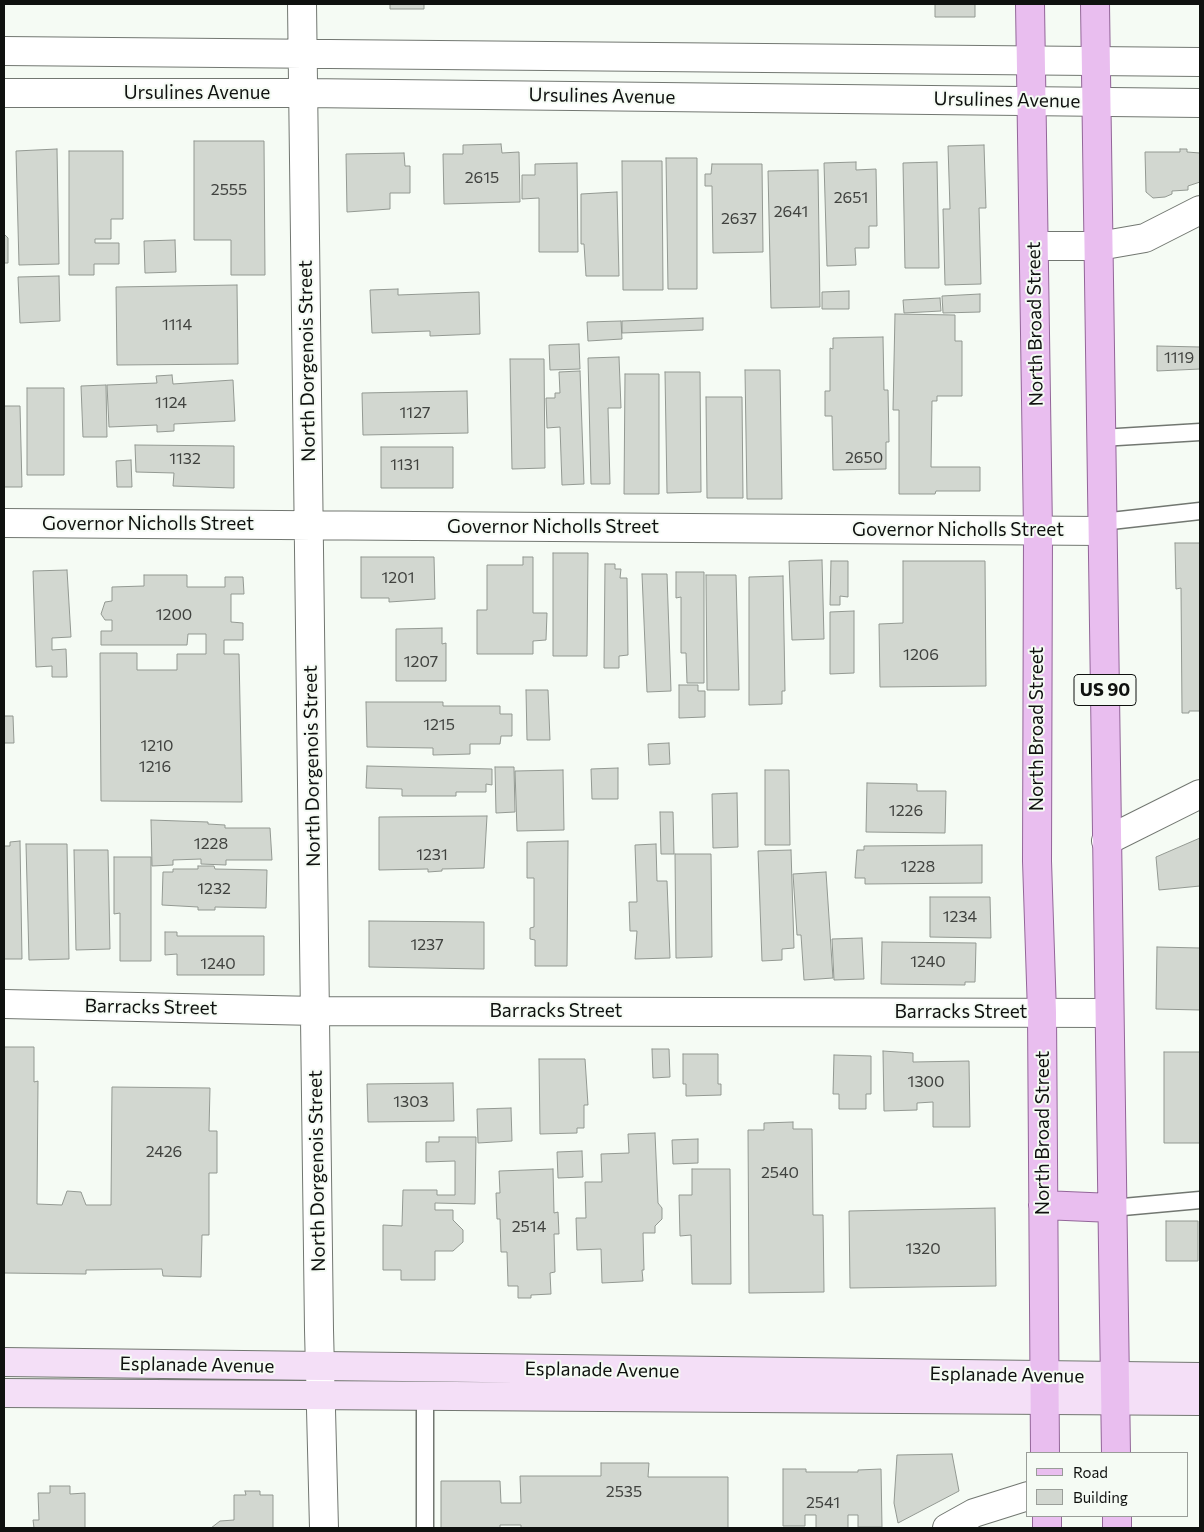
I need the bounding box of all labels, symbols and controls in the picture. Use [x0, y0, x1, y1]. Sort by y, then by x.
street label: Ursulines Avenue [124, 82, 270, 104]
street label: Ursulines Avenue [528, 83, 676, 109]
street label: Ursulines Avenue [933, 87, 1081, 113]
house number: 2615 [465, 168, 499, 188]
house number: 2555 [211, 180, 247, 200]
house number: 2651 [834, 188, 868, 208]
house number: 2641 [774, 202, 808, 222]
house number: 2637 [721, 209, 757, 229]
street label: North Broad Street [1022, 241, 1048, 407]
street label: North Dorgenois Street [294, 260, 320, 462]
house number: 1114 [162, 315, 192, 335]
house number: 1119 [1164, 348, 1194, 368]
house number: 1124 [155, 393, 187, 413]
house number: 1127 [400, 403, 430, 423]
house number: 2650 [845, 448, 883, 468]
house number: 1132 [169, 449, 201, 469]
house number: 1131 [390, 455, 420, 475]
street label: Governor Nicholls Street [42, 513, 254, 535]
street label: Governor Nicholls Street [447, 516, 659, 538]
street label: Governor Nicholls Street [852, 519, 1064, 541]
house number: 1201 [382, 568, 414, 588]
house number: 1200 [156, 605, 192, 625]
house number: 1206 [903, 645, 939, 665]
street label: North Broad Street [1026, 647, 1048, 811]
house number: 1207 [404, 652, 438, 672]
street label: North Dorgenois Street [299, 665, 325, 867]
road number: US 90 [1074, 674, 1136, 706]
house number: 1215 [423, 715, 455, 735]
house number: 1210 [141, 736, 173, 756]
house number: 1216 [139, 757, 171, 777]
house number: 1226 [889, 801, 923, 821]
house number: 1228 [194, 834, 228, 854]
house number: 1231 [416, 845, 448, 865]
house number: 1228 [901, 857, 935, 877]
house number: 1232 [197, 879, 231, 899]
house number: 1234 [943, 907, 977, 927]
house number: 1237 [410, 935, 444, 955]
house number: 1240 [910, 952, 946, 972]
house number: 1240 [200, 954, 236, 974]
street label: Barracks Street [84, 994, 218, 1020]
street label: Barracks Street [490, 1000, 622, 1022]
street label: Barracks Street [895, 1001, 1027, 1023]
street label: North Broad Street [1032, 1051, 1054, 1215]
street label: North Dorgenois Street [304, 1070, 330, 1272]
house number: 1300 [908, 1072, 944, 1092]
house number: 1303 [393, 1092, 429, 1112]
house number: 2426 [146, 1142, 182, 1162]
house number: 2540 [761, 1163, 799, 1183]
house number: 2514 [512, 1217, 546, 1237]
house number: 1320 [905, 1239, 941, 1259]
street label: Esplanade Avenue [119, 1352, 275, 1378]
street label: Esplanade Avenue [524, 1357, 680, 1383]
street label: Esplanade Avenue [929, 1362, 1085, 1388]
legend [1026, 1452, 1189, 1517]
text: Road [1073, 1463, 1108, 1481]
house number: 2535 [606, 1482, 642, 1502]
text: Building [1073, 1488, 1128, 1506]
house number: 2541 [806, 1493, 840, 1513]

